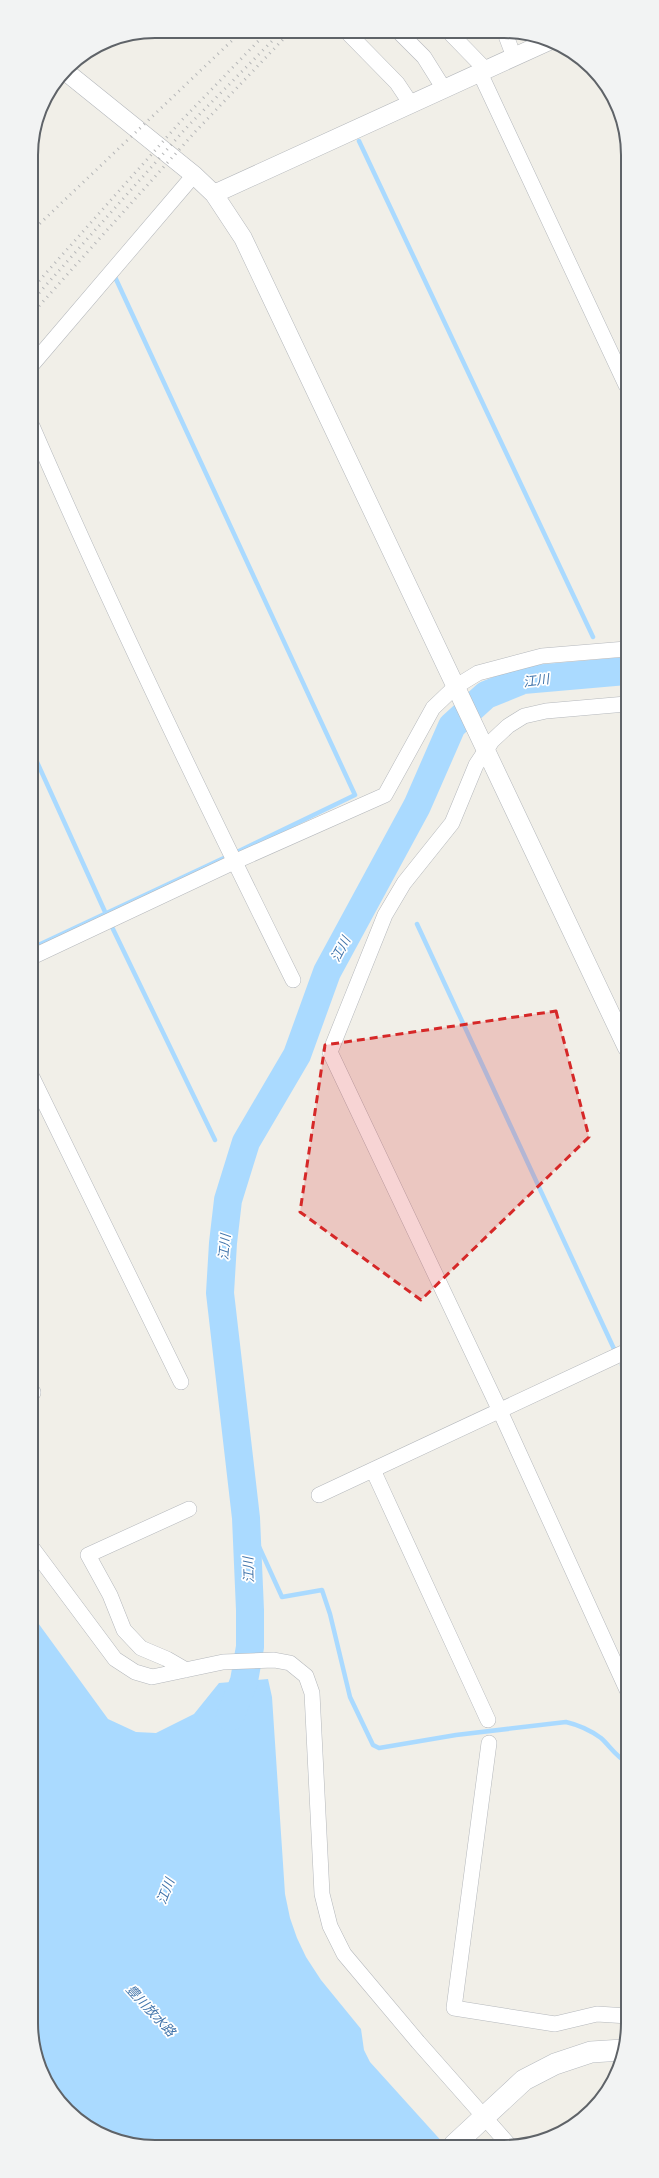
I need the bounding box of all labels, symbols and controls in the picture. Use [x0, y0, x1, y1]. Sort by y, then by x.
water label: 江川 [522, 672, 552, 692]
water label: 江川 [329, 933, 356, 965]
water label: 江川 [217, 1232, 235, 1261]
water label: 江川 [241, 1555, 258, 1583]
water label: 江川 [155, 1875, 180, 1907]
water label: 豊川放水路 [122, 1982, 178, 2041]

